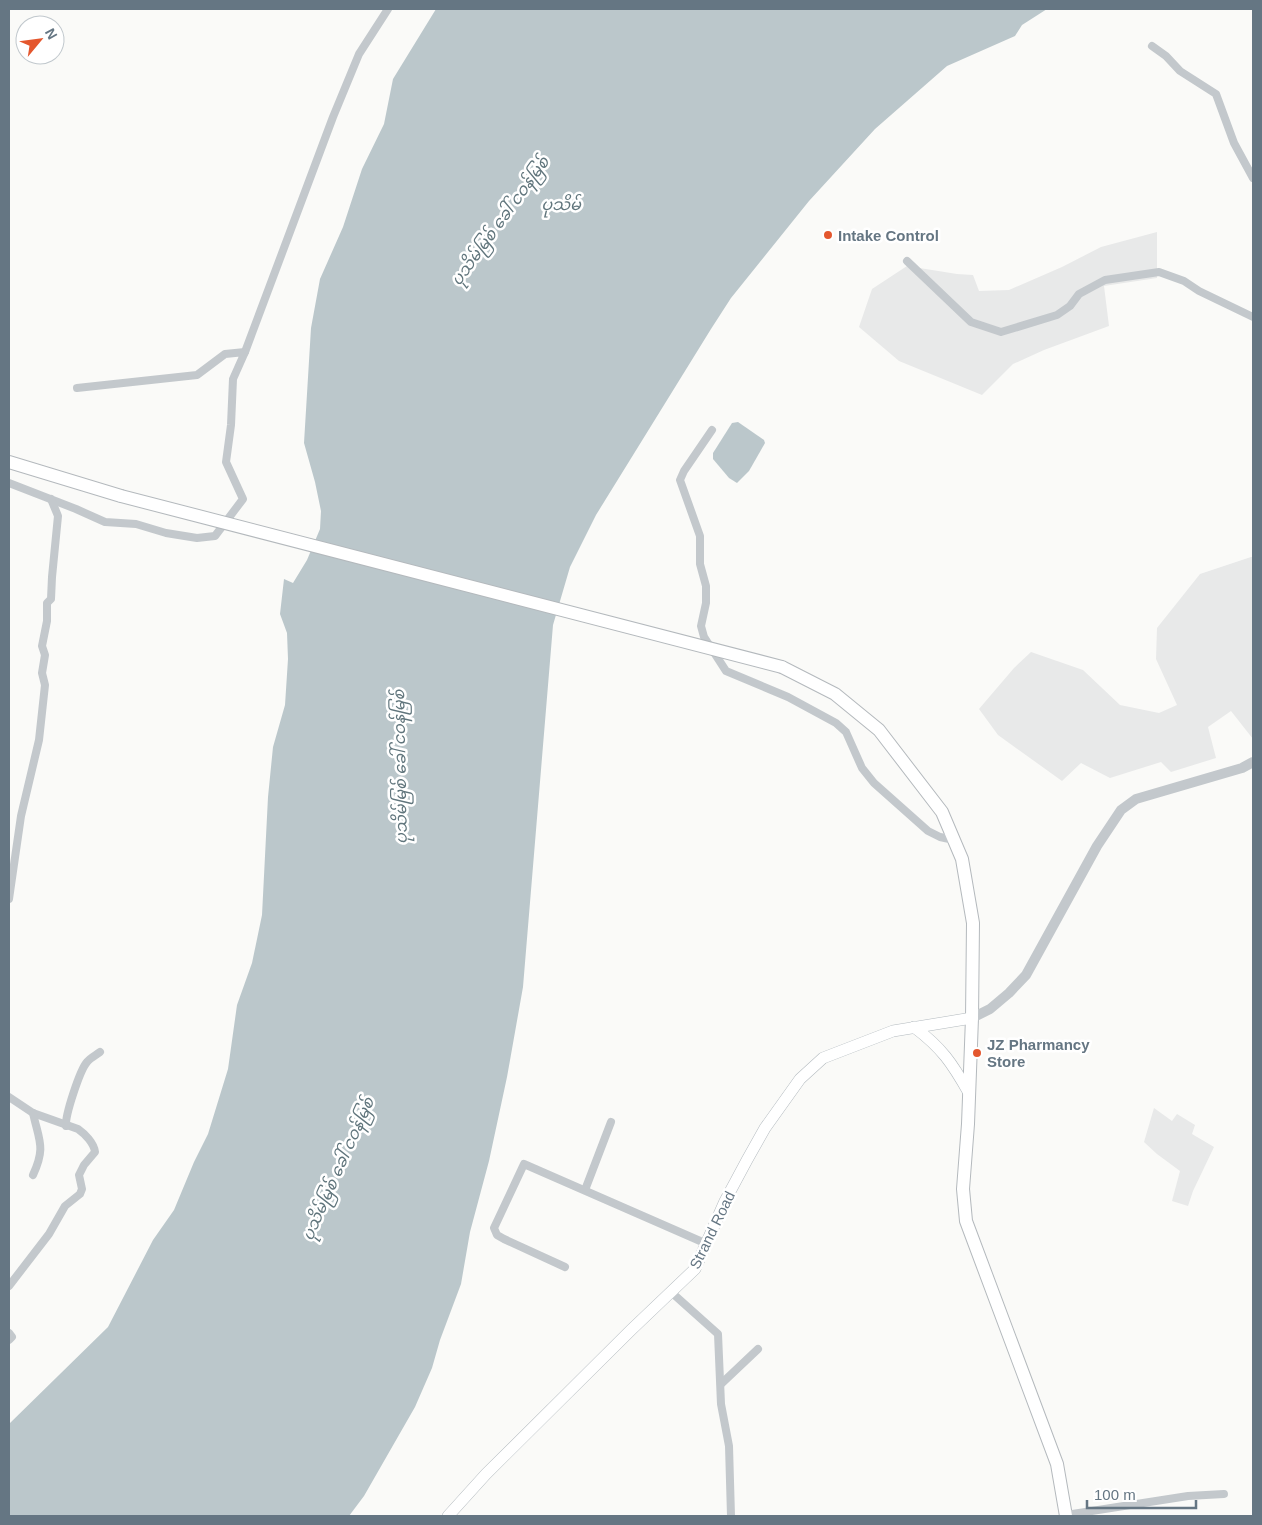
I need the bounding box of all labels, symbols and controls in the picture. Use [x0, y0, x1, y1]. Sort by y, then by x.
north arrow [15, 15, 65, 65]
text: N [42, 25, 61, 42]
water label: ပုသိမ်မြစ် ခေါ် ငဝန်မြစ် [445, 151, 557, 291]
water label: ပုသိမ် [541, 193, 582, 218]
place label: Intake Control [838, 227, 939, 244]
marker: Intake Control [822, 229, 834, 241]
water label: ပုသိမ်မြစ် ခေါ် ငဝန်မြစ် [387, 688, 415, 844]
place label: JZ Pharmancy Store [987, 1036, 1090, 1070]
marker: JZ Pharmancy Store [971, 1047, 983, 1059]
water label: ပုသိမ်မြစ် ခေါ် ငဝန်မြစ် [296, 1092, 382, 1245]
street label: Strand Road [686, 1188, 738, 1272]
scale bar [1087, 1478, 1196, 1510]
text: 100 m [1094, 1486, 1136, 1503]

